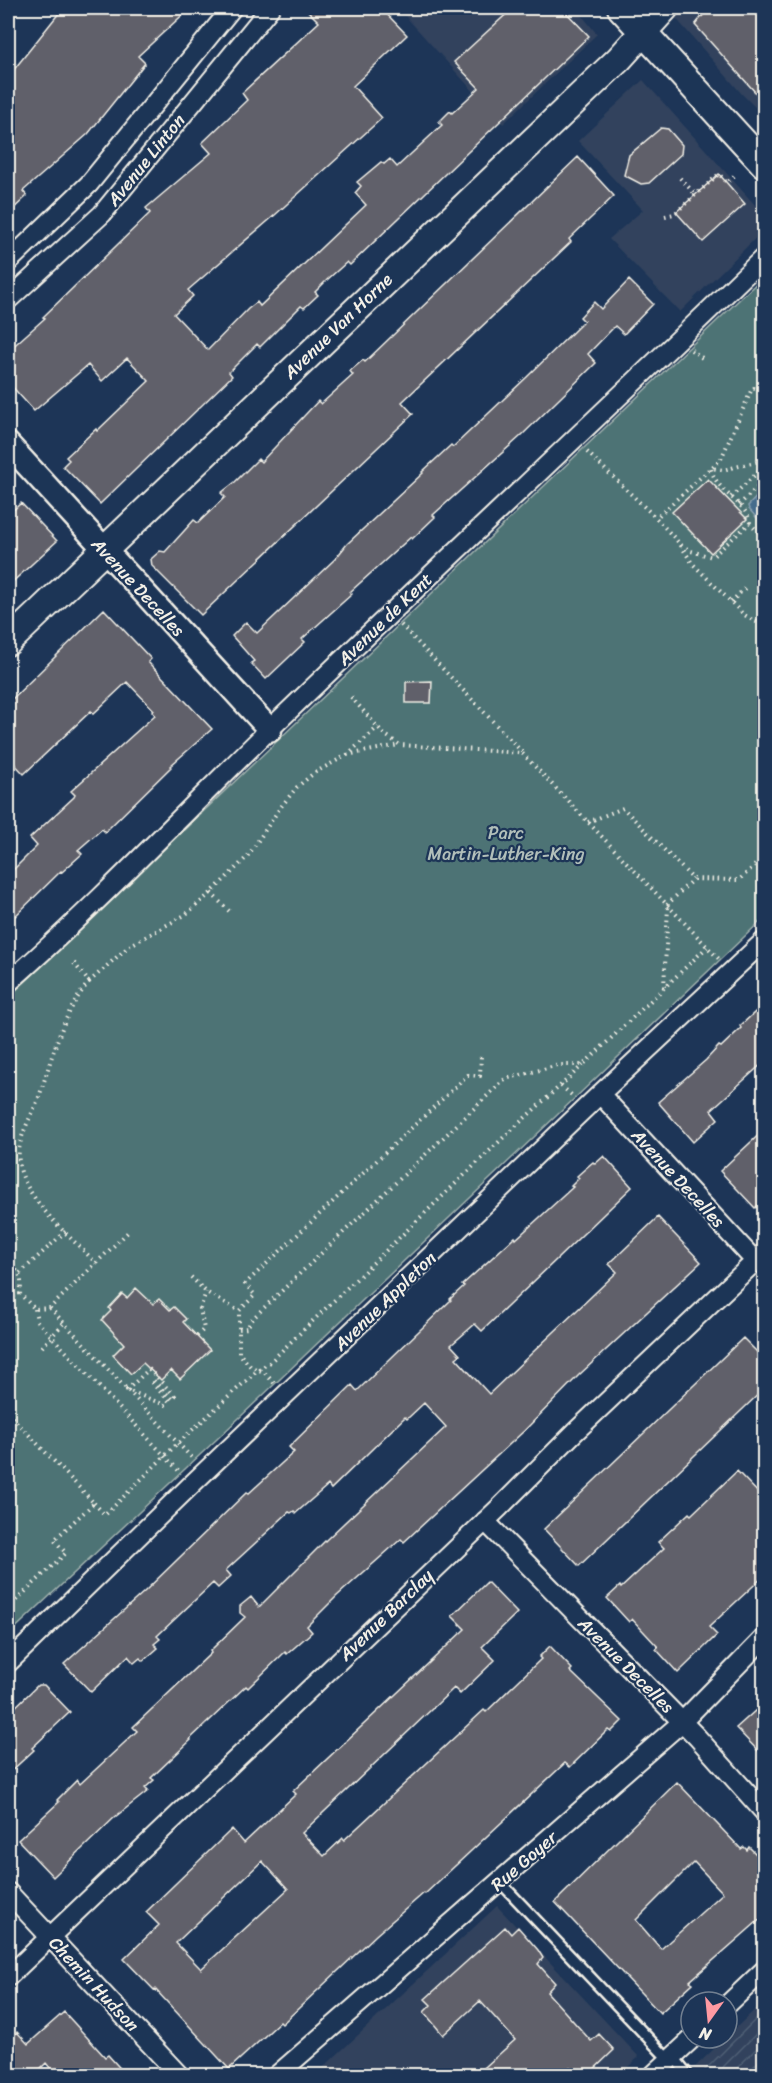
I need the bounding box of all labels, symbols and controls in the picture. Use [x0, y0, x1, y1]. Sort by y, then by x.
street label: Avenue Linton [98, 106, 194, 214]
street label: Avenue Van Horne [275, 265, 401, 388]
street label: Avenue Decelles [82, 529, 193, 645]
street label: Avenue de Kent [329, 565, 441, 674]
park label: Parc Martin-Luther-King [427, 817, 585, 870]
street label: Avenue Decelles [622, 1120, 733, 1236]
street label: Avenue Appleton [325, 1243, 444, 1360]
street label: Avenue Barclay [330, 1560, 442, 1670]
street label: Avenue Decelles [569, 1608, 683, 1722]
street label: Rue Goyer [483, 1821, 566, 1900]
street label: Chemin Hudson [41, 1928, 148, 2040]
north arrow [679, 1990, 739, 2050]
text: N [695, 2018, 715, 2050]

